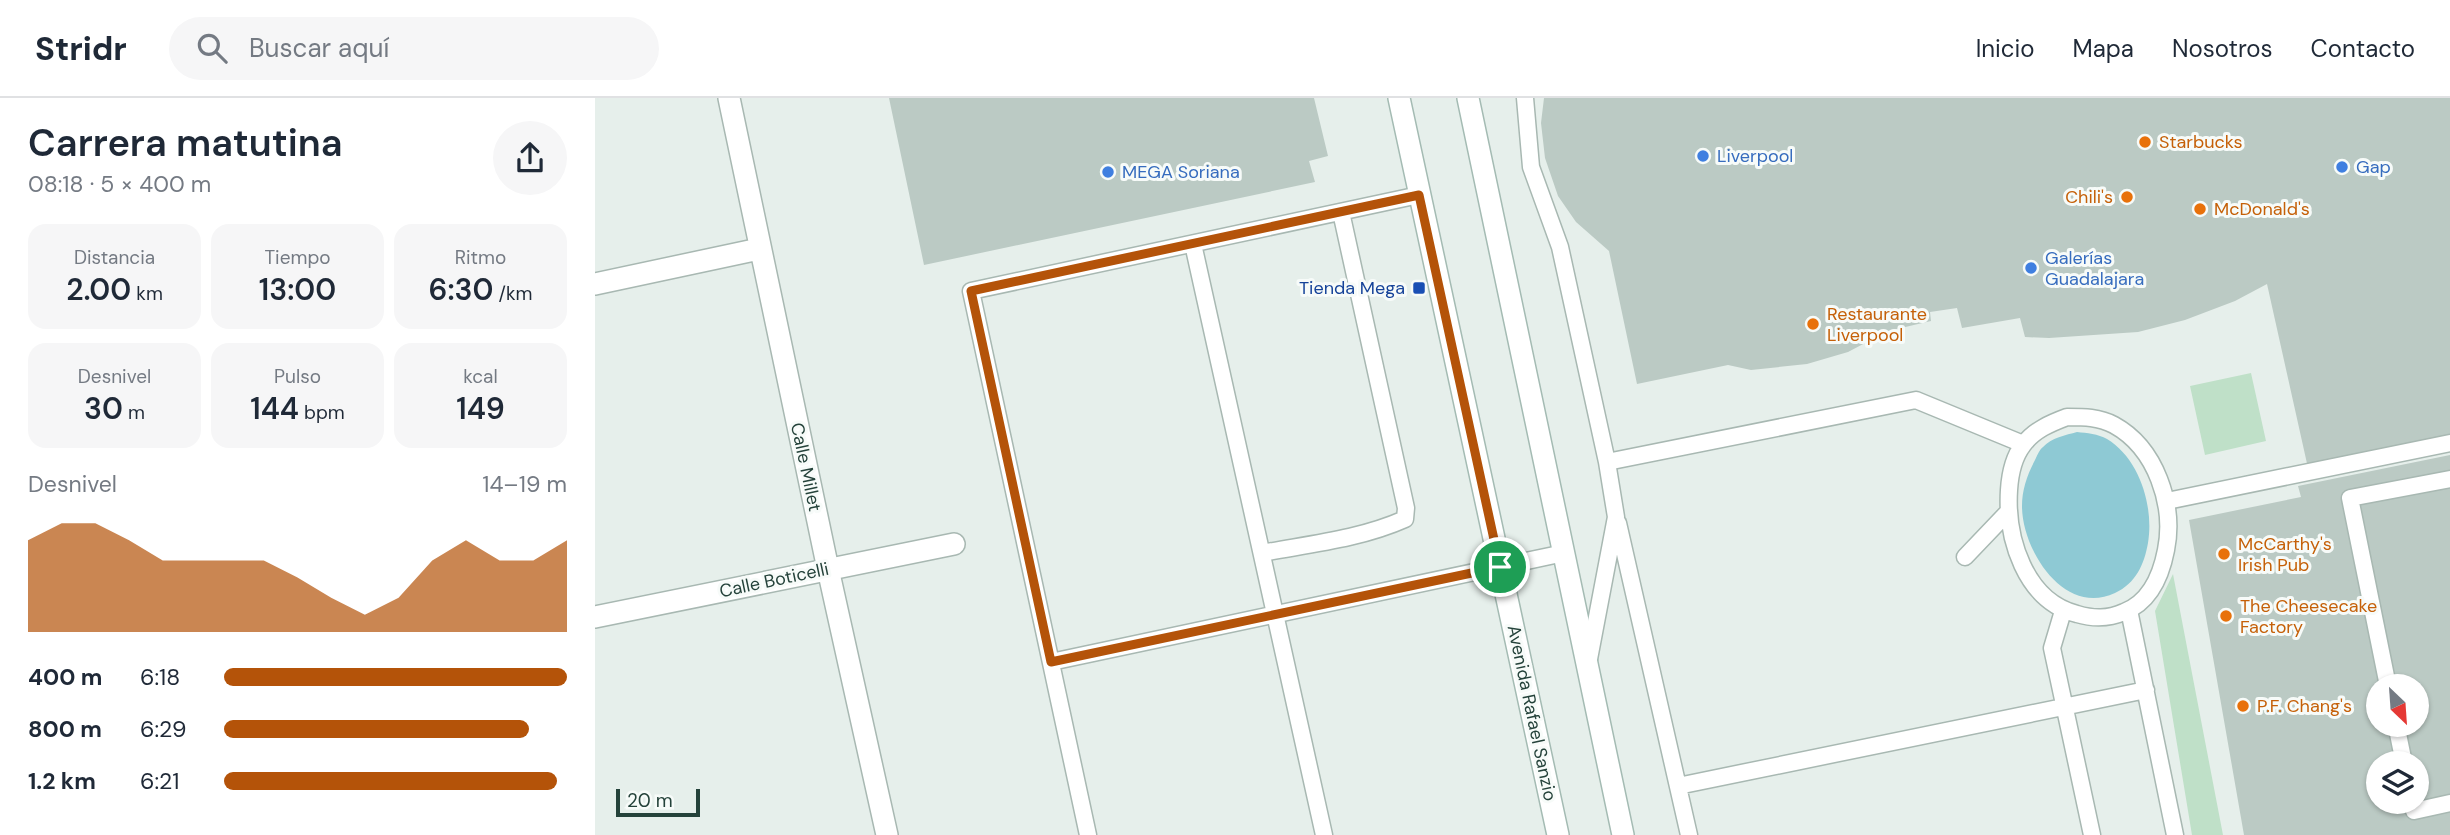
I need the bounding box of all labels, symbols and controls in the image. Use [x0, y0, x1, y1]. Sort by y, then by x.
search box [169, 17, 659, 80]
text: Stridr [35, 27, 127, 70]
icon: search [193, 29, 231, 67]
text: Buscar aquí [249, 31, 389, 65]
text: Inicio [1976, 33, 2035, 64]
text: Mapa [2073, 33, 2134, 64]
text: Nosotros [2172, 33, 2273, 64]
text: Contacto [2311, 33, 2415, 64]
text: Carrera matutina [28, 118, 342, 168]
button: share [493, 121, 567, 195]
place label: Starbucks [2159, 130, 2242, 154]
marker: Starbucks [2137, 134, 2153, 150]
place label: Liverpool [1717, 144, 1793, 168]
marker: Liverpool [1695, 148, 1711, 164]
place label: Gap [2356, 155, 2391, 179]
marker: Gap [2334, 159, 2350, 175]
place label: MEGA Soriana [1122, 160, 1240, 184]
marker: MEGA Soriana [1100, 164, 1116, 180]
text: 08:18 · 5 × 400 m [28, 169, 211, 199]
place label: Chili's [2065, 185, 2113, 209]
marker: Chili's [2119, 189, 2135, 205]
place label: McDonald's [2214, 197, 2310, 221]
marker: McDonald's [2192, 201, 2208, 217]
text: Distancia [74, 245, 155, 270]
text: Tiempo [264, 245, 331, 270]
text: Ritmo [455, 245, 506, 270]
place label: Galerías Guadalajara [2045, 246, 2144, 291]
marker: Galerías Guadalajara [2023, 260, 2039, 276]
text: 2.00 [66, 270, 131, 309]
text: 13:00 [259, 270, 336, 309]
text: 6:30 [428, 270, 494, 309]
place label: Tienda Mega [1299, 276, 1405, 300]
marker: Tienda Mega [1411, 280, 1427, 296]
text: km [131, 281, 163, 306]
text: /km [494, 281, 533, 306]
place label: Restaurante Liverpool [1827, 302, 1927, 347]
marker: Restaurante Liverpool [1805, 316, 1821, 332]
text: Desnivel [78, 364, 151, 389]
text: Pulso [274, 364, 321, 389]
text: kcal [463, 364, 498, 389]
text: 30 [84, 389, 123, 428]
text: 144 [250, 389, 299, 428]
text: 149 [456, 389, 505, 428]
text: m [123, 400, 145, 425]
text: bpm [299, 400, 345, 425]
street label: Calle Millet [785, 420, 827, 514]
text: Desnivel [28, 469, 117, 499]
text: 14–19 m [482, 469, 567, 499]
place label: McCarthy's Irish Pub [2238, 532, 2332, 577]
pin [1470, 537, 1530, 597]
marker: McCarthy's Irish Pub [2216, 546, 2232, 562]
icon: arrive [1481, 548, 1519, 586]
street label: Calle Boticelli [717, 557, 831, 603]
place label: The Cheesecake Factory [2240, 594, 2377, 639]
marker: The Cheesecake Factory [2218, 608, 2234, 624]
street label: Avenida Rafael Sanzio [1502, 623, 1562, 803]
text: 400 m [28, 662, 102, 692]
text: 6:18 [140, 662, 180, 692]
north arrow [2366, 674, 2429, 737]
map controls [2366, 674, 2429, 814]
place label: P.F. Chang's [2257, 694, 2352, 718]
marker: P.F. Chang's [2235, 698, 2251, 714]
text: 800 m [28, 714, 102, 744]
text: 6:29 [140, 714, 187, 744]
button: layers [2366, 751, 2429, 814]
text: 1.2 km [28, 766, 96, 796]
text: 6:21 [140, 766, 180, 796]
scale bar [616, 786, 700, 818]
text: 20 m [627, 788, 673, 813]

